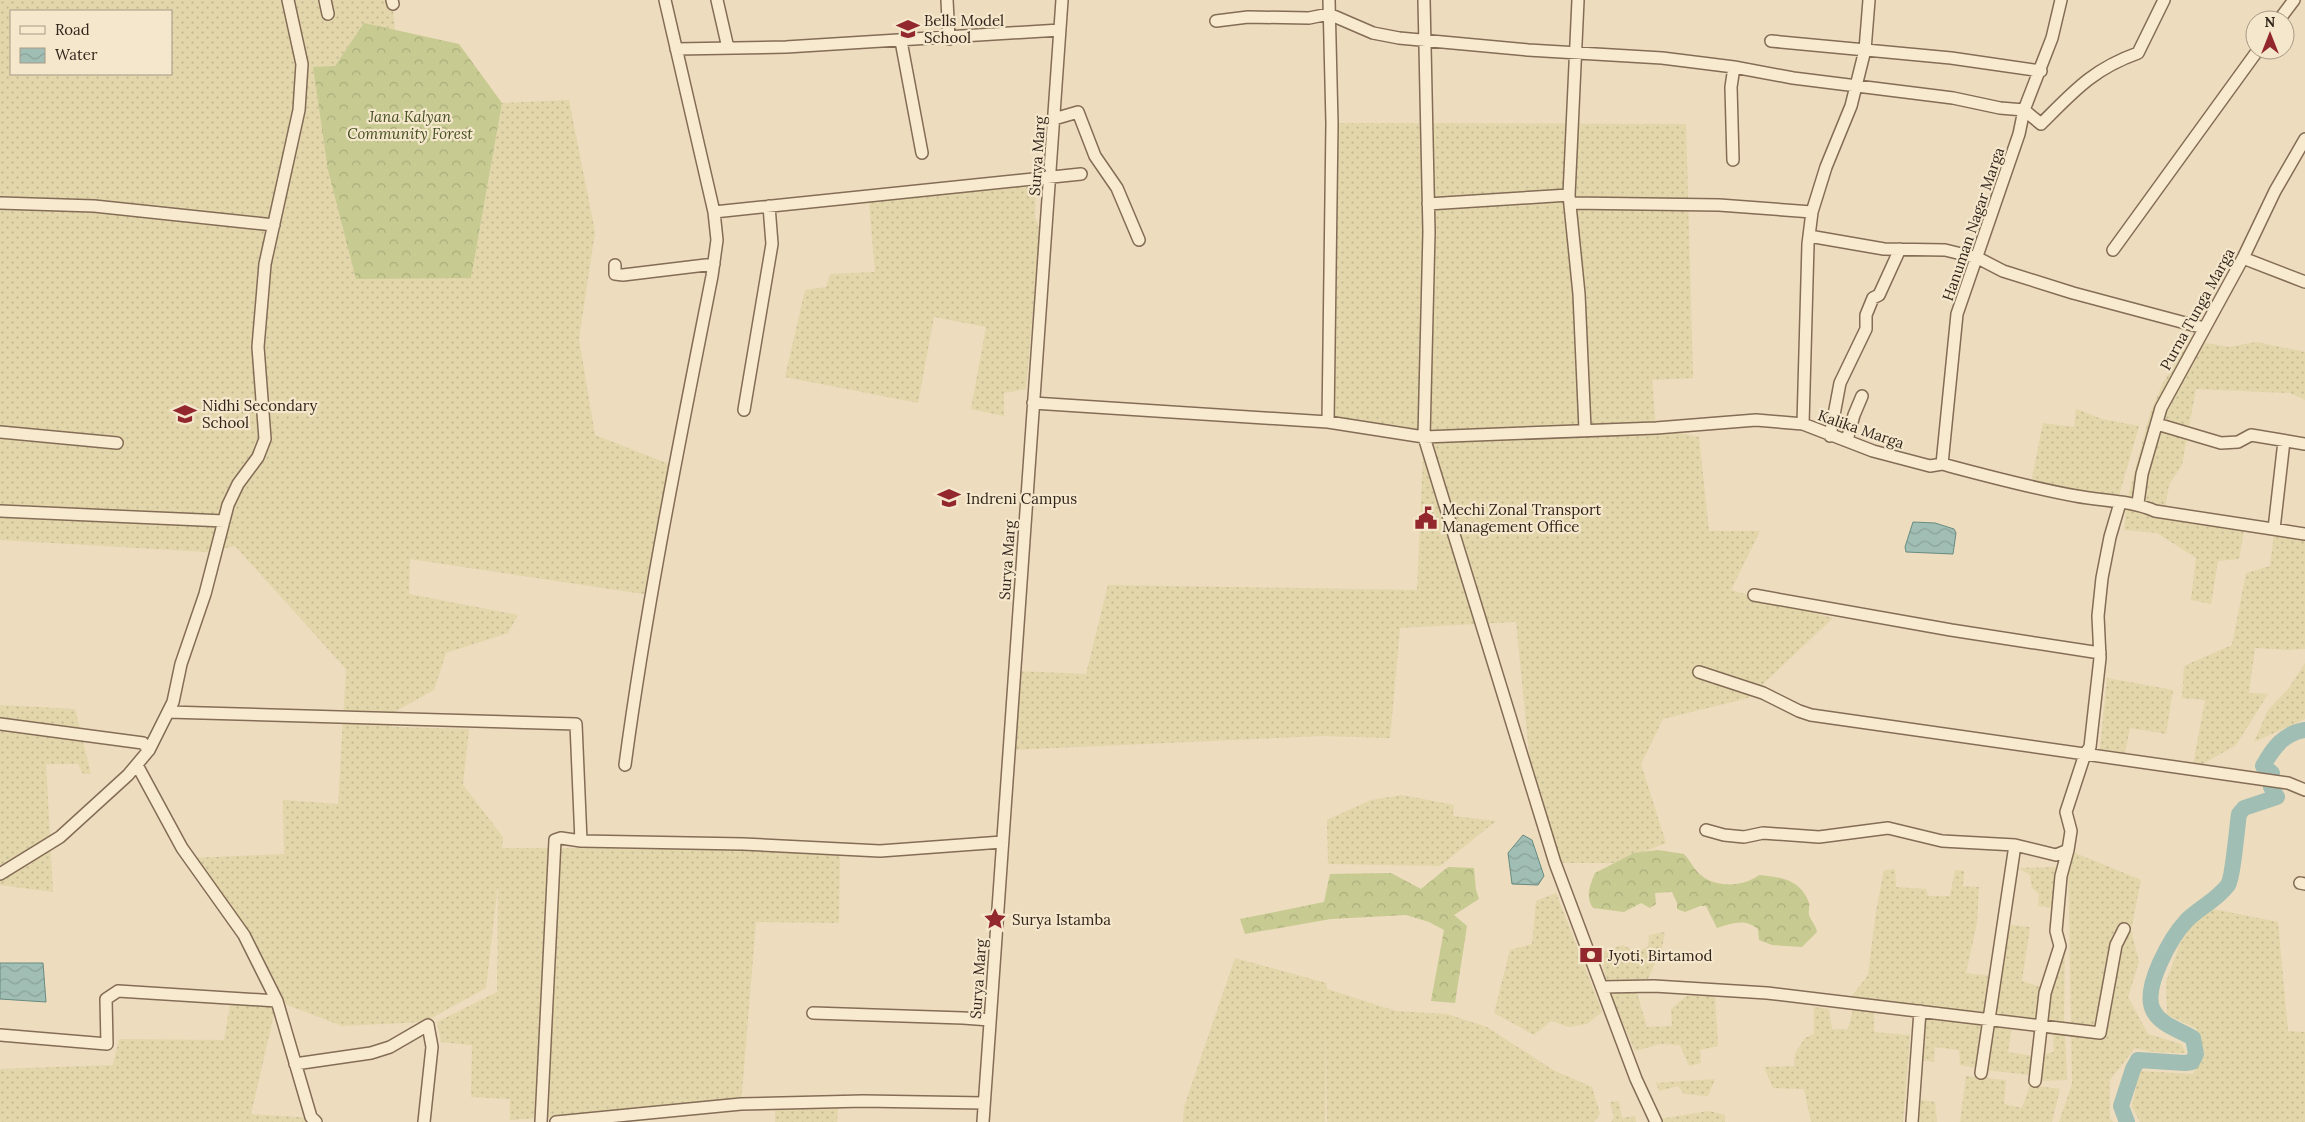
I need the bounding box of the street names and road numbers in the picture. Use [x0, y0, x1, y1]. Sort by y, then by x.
street label: Surya Marg [1025, 115, 1049, 197]
street label: Hanuman Nagar Marga [1938, 144, 2008, 303]
street label: Purna Tunga Marga [2156, 244, 2239, 373]
street label: Kalika Marga [1815, 405, 1907, 453]
street label: Surya Marg [995, 519, 1019, 601]
street label: Surya Marg [966, 938, 990, 1020]

